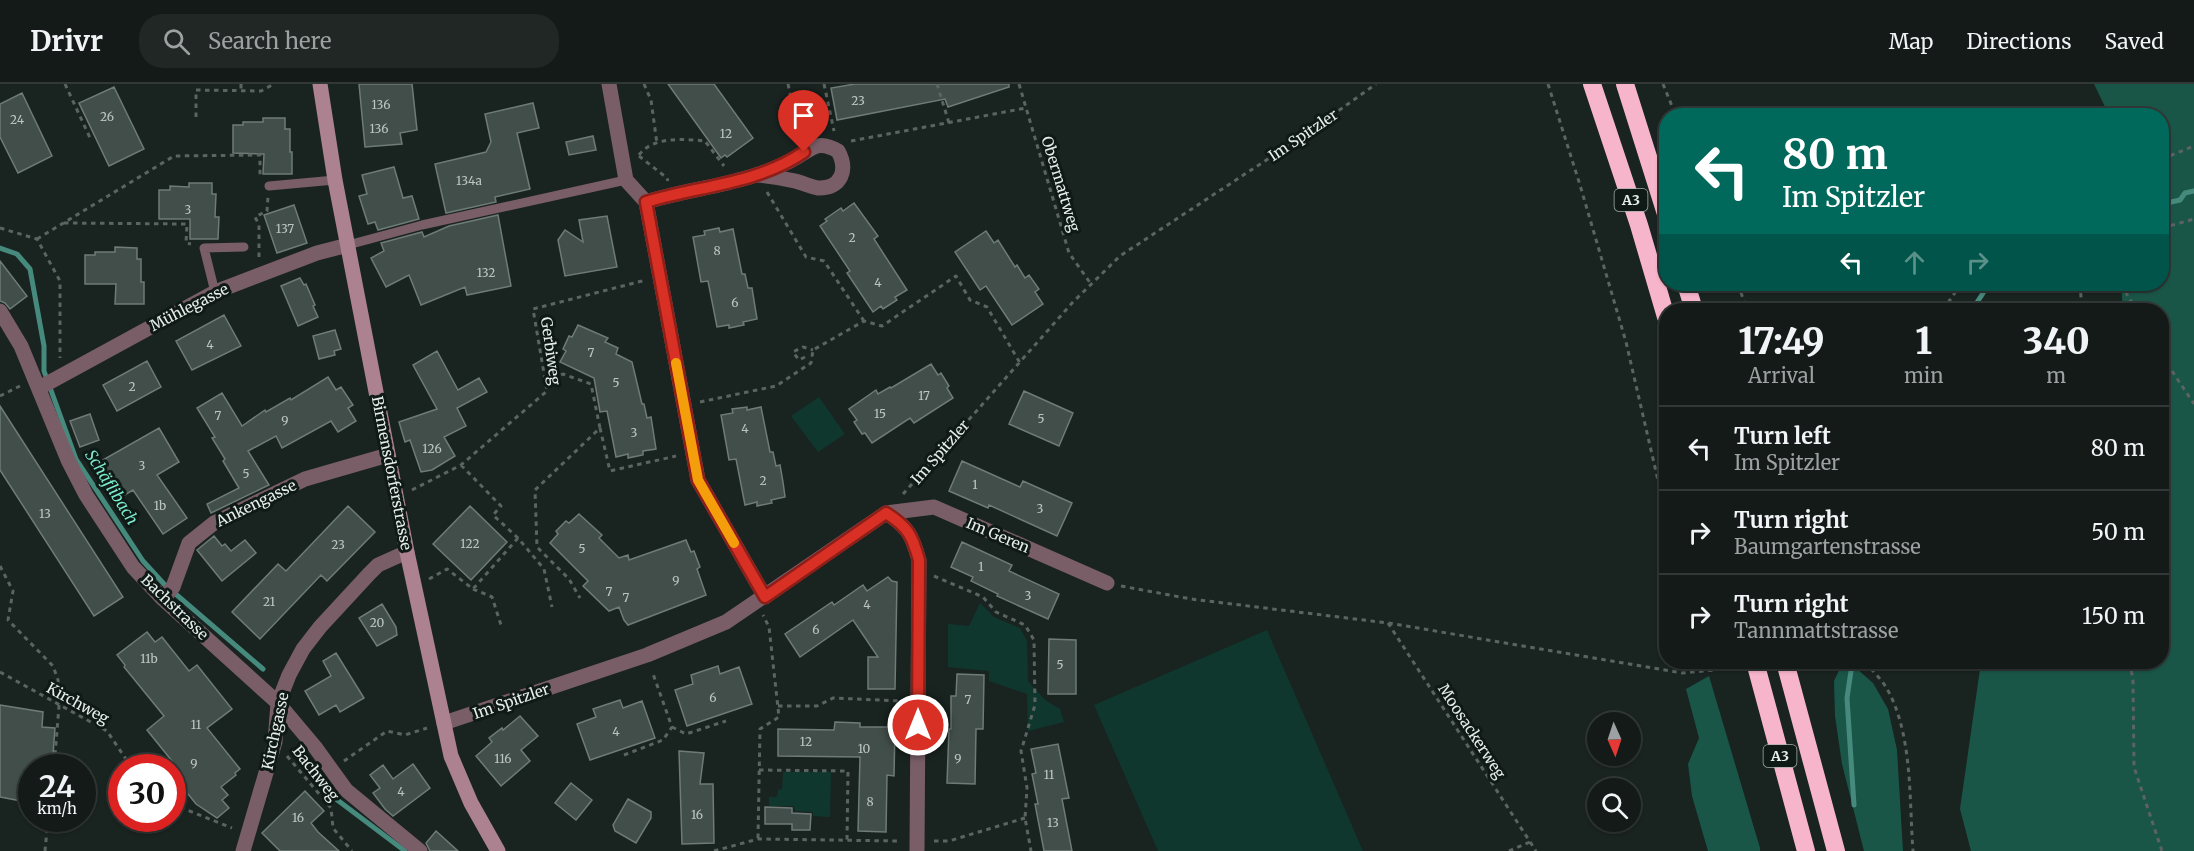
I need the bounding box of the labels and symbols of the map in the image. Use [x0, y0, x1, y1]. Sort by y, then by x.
pin [778, 90, 829, 152]
house number: 23 [851, 93, 865, 108]
house number: 136 [371, 97, 391, 112]
street label: Im Spitzler [1265, 105, 1341, 165]
house number: 26 [100, 109, 114, 124]
house number: 24 [10, 112, 25, 127]
house number: 136 [369, 121, 389, 136]
house number: 12 [720, 126, 732, 141]
street label: Obermattweg [1037, 134, 1085, 234]
house number: 134a [456, 173, 482, 188]
road number: A3 [1614, 189, 1648, 211]
house number: 3 [185, 202, 192, 217]
house number: 137 [276, 221, 294, 236]
house number: 2 [848, 230, 856, 245]
house number: 8 [713, 243, 721, 258]
house number: 132 [477, 265, 495, 280]
house number: 4 [874, 275, 882, 290]
street label: Mühlegasse [146, 279, 232, 335]
house number: 6 [731, 295, 739, 310]
street label: Gerbiweg [537, 316, 565, 386]
house number: 4 [206, 337, 214, 352]
house number: 7 [588, 345, 595, 360]
house number: 5 [612, 375, 620, 390]
house number: 2 [128, 379, 136, 394]
house number: 17 [918, 388, 930, 403]
street label: Birmensdorferstrasse [368, 394, 416, 552]
house number: 15 [874, 406, 886, 421]
house number: 7 [215, 408, 222, 423]
house number: 5 [1037, 411, 1045, 426]
house number: 9 [281, 413, 289, 428]
street label: Im Spitzler [907, 416, 973, 488]
house number: 4 [741, 421, 749, 436]
house number: 3 [631, 425, 638, 440]
house number: 126 [422, 441, 442, 456]
water label: Schäflibach [81, 446, 143, 528]
house number: 3 [139, 458, 146, 473]
house number: 5 [242, 466, 250, 481]
house number: 2 [759, 473, 767, 488]
street label: Ankengasse [212, 475, 299, 531]
house number: 1 [972, 477, 978, 492]
house number: 1b [154, 498, 166, 513]
house number: 3 [1037, 501, 1044, 516]
house number: 13 [39, 506, 51, 521]
street label: Im Geren [963, 513, 1033, 557]
house number: 122 [460, 536, 480, 551]
house number: 23 [331, 537, 345, 552]
house number: 5 [578, 541, 586, 556]
house number: 1 [978, 559, 984, 574]
street label: Bachstrasse [137, 570, 213, 644]
house number: 9 [672, 573, 680, 588]
house number: 7 [606, 584, 613, 599]
house number: 3 [1025, 588, 1032, 603]
house number: 7 [623, 590, 630, 605]
house number: 21 [263, 594, 276, 609]
house number: 4 [863, 597, 871, 612]
house number: 20 [370, 615, 385, 630]
house number: 6 [812, 622, 820, 637]
house number: 11b [140, 651, 158, 666]
house number: 5 [1056, 657, 1064, 672]
street label: Kirchweg [43, 678, 113, 728]
street label: Im Spitzler [470, 679, 552, 723]
street label: Moosackerweg [1434, 680, 1510, 782]
street label: Kirchgasse [258, 690, 293, 772]
house number: 6 [709, 690, 717, 705]
house number: 7 [965, 692, 972, 707]
position arrow [886, 693, 950, 757]
north arrow [1587, 712, 1641, 766]
house number: 11 [191, 717, 202, 732]
house number: 4 [612, 724, 620, 739]
house number: 12 [800, 734, 812, 749]
house number: 10 [858, 741, 871, 756]
street label: Bachweg [288, 742, 344, 804]
road number: A3 [1764, 745, 1796, 767]
house number: 116 [494, 751, 512, 766]
house number: 9 [954, 751, 962, 766]
speed limit sign: 30 [108, 754, 186, 832]
house number: 9 [190, 756, 198, 771]
house number: 11 [1044, 767, 1055, 782]
house number: 4 [397, 784, 405, 799]
house number: 8 [866, 794, 874, 809]
house number: 16 [691, 807, 703, 822]
house number: 16 [292, 810, 304, 825]
house number: 13 [1047, 815, 1059, 830]

